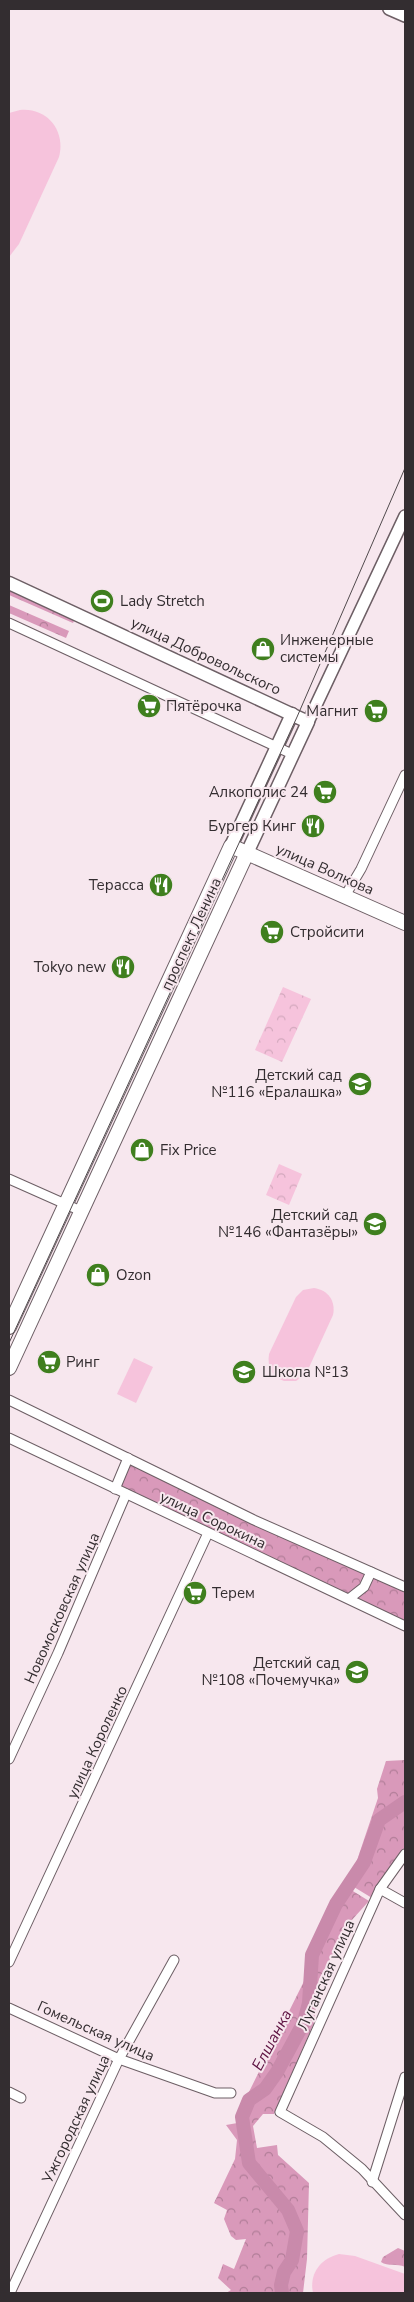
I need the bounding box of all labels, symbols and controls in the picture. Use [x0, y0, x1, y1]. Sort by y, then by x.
sports icon: Lady Stretch [89, 588, 115, 614]
place label: Lady Stretch [120, 591, 205, 611]
street label: улица Добровольского [128, 612, 284, 700]
place label: Инженерные системы [280, 630, 374, 667]
shop icon: Инженерные системы [250, 636, 276, 662]
supermarket icon: Пятёрочка [136, 693, 162, 719]
place label: Пятёрочка [166, 696, 242, 716]
supermarket icon: Магнит [363, 698, 389, 724]
place label: Магнит [306, 701, 358, 721]
supermarket icon: Алкополис 24 [312, 779, 338, 805]
place label: Алкополис 24 [209, 782, 308, 802]
restaurant icon: Бургер Кинг [300, 813, 326, 839]
place label: Бургер Кинг [208, 816, 296, 836]
street label: улица Волкова [273, 838, 377, 900]
restaurant icon: Терасса [148, 872, 174, 898]
street label: проспект Ленина [156, 874, 226, 994]
place label: Терасса [89, 875, 144, 895]
supermarket icon: Стройсити [259, 919, 285, 945]
place label: Стройсити [290, 922, 364, 942]
restaurant icon: Tokyo new [110, 954, 136, 980]
place label: Tokyo new [34, 957, 106, 977]
place label: Детский сад №116 «Ералашка» [211, 1065, 342, 1102]
school or university icon: Детский сад №116 «Ералашка» [347, 1071, 373, 1097]
shop icon: Fix Price [129, 1137, 155, 1163]
place label: Fix Price [160, 1140, 216, 1160]
place label: Детский сад №146 «Фантазёры» [218, 1205, 358, 1242]
school or university icon: Детский сад №146 «Фантазёры» [362, 1211, 388, 1237]
shop icon: Ozon [85, 1262, 111, 1288]
place label: Ozon [116, 1265, 151, 1285]
supermarket icon: Ринг [36, 1349, 62, 1375]
place label: Ринг [66, 1352, 100, 1372]
school or university icon: Школа №13 [231, 1359, 257, 1385]
place label: Школа №13 [262, 1362, 349, 1382]
street label: улица Сорокина [157, 1487, 269, 1553]
street label: Новомосковская улица [20, 1529, 104, 1687]
supermarket icon: Терем [182, 1580, 208, 1606]
place label: Терем [212, 1583, 255, 1603]
place label: Детский сад №108 «Почемучка» [201, 1653, 340, 1690]
school or university icon: Детский сад №108 «Почемучка» [344, 1659, 370, 1685]
street label: улица Короленко [62, 1682, 132, 1802]
street label: Луганская улица [293, 1916, 359, 2034]
street label: Гомельская улица [34, 1996, 158, 2066]
water label: Елшанка [247, 2006, 297, 2074]
street label: Ужгородская улица [37, 2052, 115, 2187]

